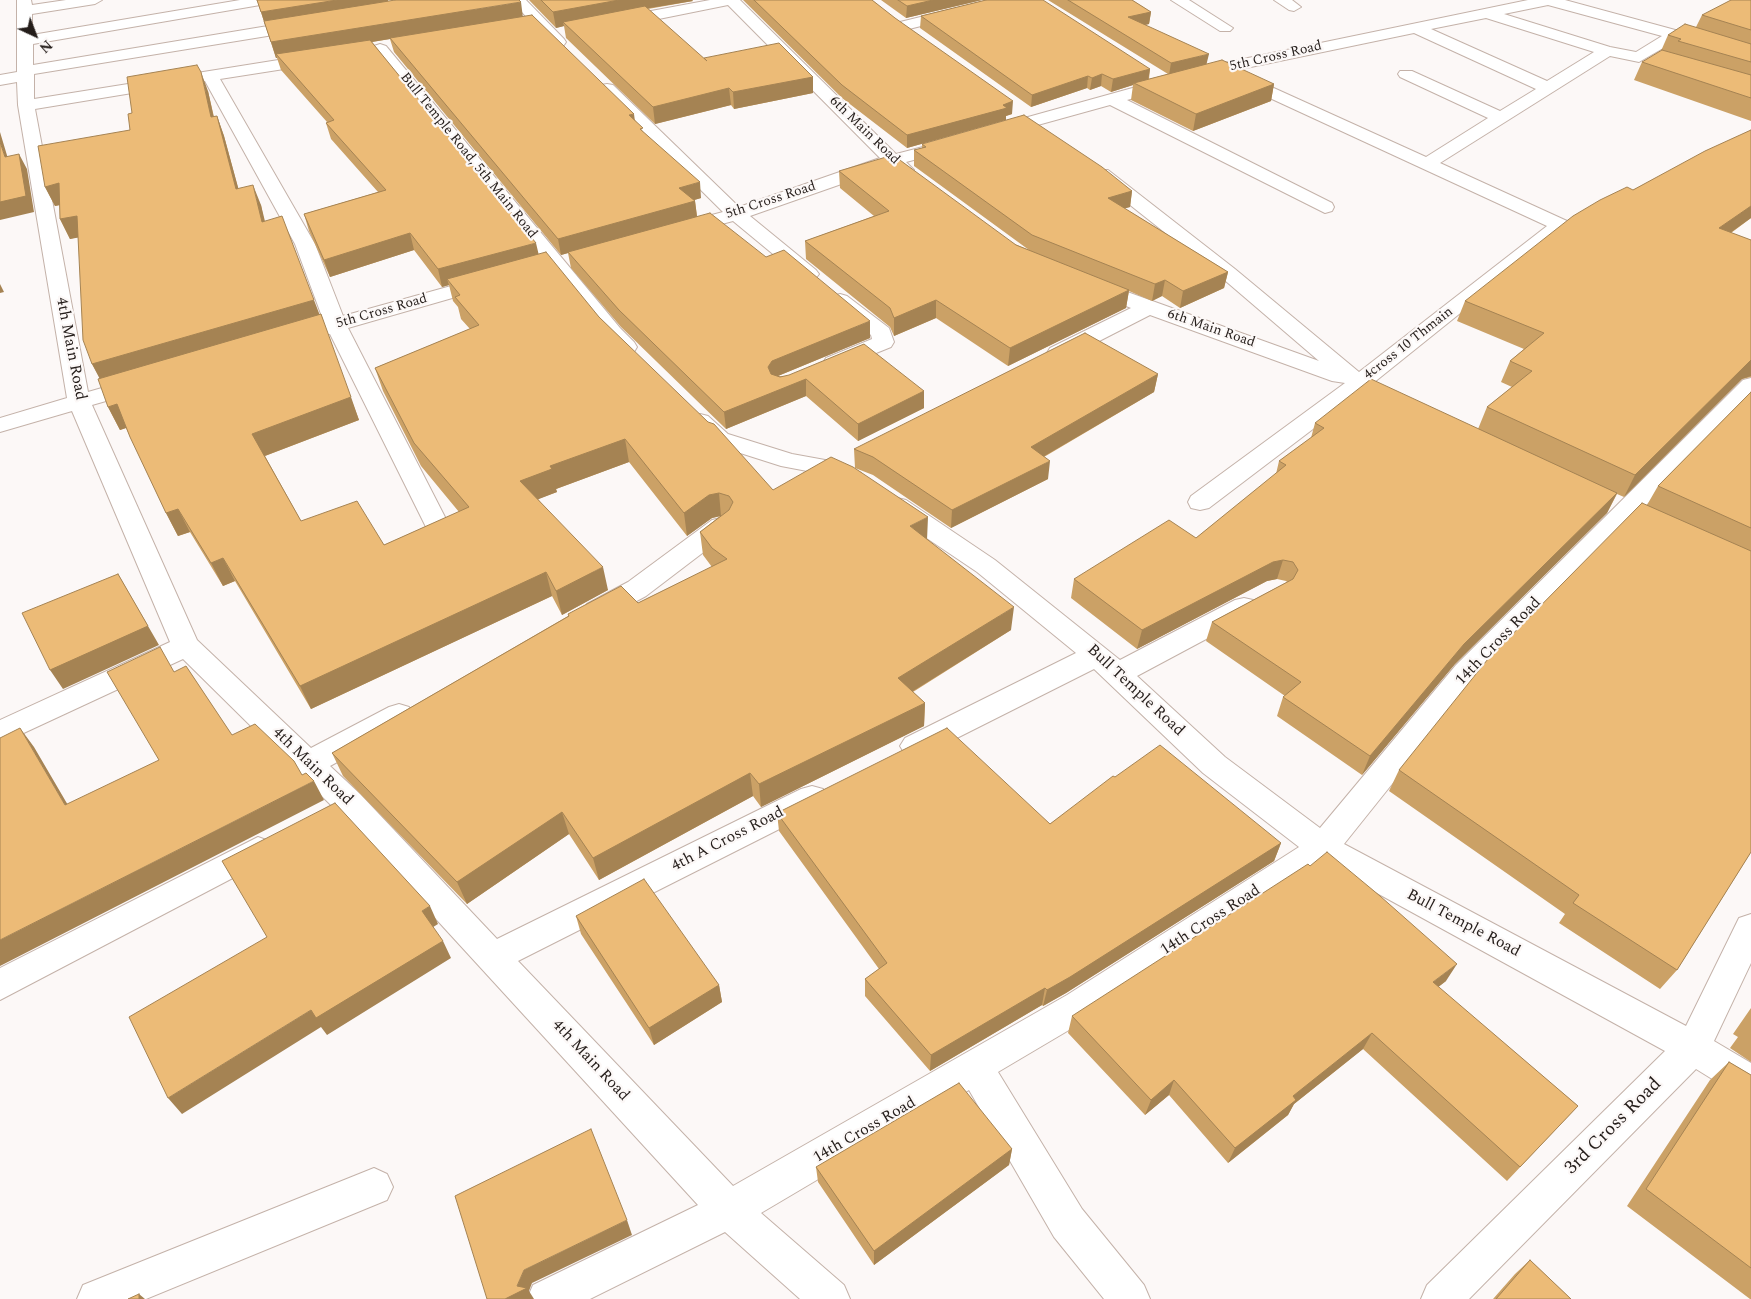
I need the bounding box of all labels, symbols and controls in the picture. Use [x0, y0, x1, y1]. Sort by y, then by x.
north arrow [10, 10, 60, 60]
text: N [34, 35, 57, 58]
street label: 5th Cross Road [1228, 38, 1324, 76]
street label: Bull Temple Road, 5th Main Road [396, 70, 540, 242]
street label: 6th Main Road [825, 93, 903, 169]
street label: 5th Cross Road [724, 179, 818, 223]
street label: 5th Cross Road [335, 291, 429, 333]
street label: 4th Main Road [51, 296, 89, 402]
street label: 4cross 10 Thmain [1361, 304, 1457, 384]
street label: 6th Main Road [1165, 306, 1257, 352]
street label: 14th Cross Road [1452, 594, 1546, 690]
street label: Bull Temple Road [1082, 641, 1188, 741]
street label: 4th Main Road [268, 724, 356, 810]
street label: 4th A Cross Road [669, 803, 787, 877]
street label: 14th Cross Road [1157, 882, 1265, 960]
street label: Bull Temple Road [1403, 886, 1523, 962]
street label: 4th Main Road [547, 1016, 633, 1106]
street label: 3rd Cross Road [1561, 1074, 1667, 1180]
street label: 14th Cross Road [810, 1094, 920, 1168]

